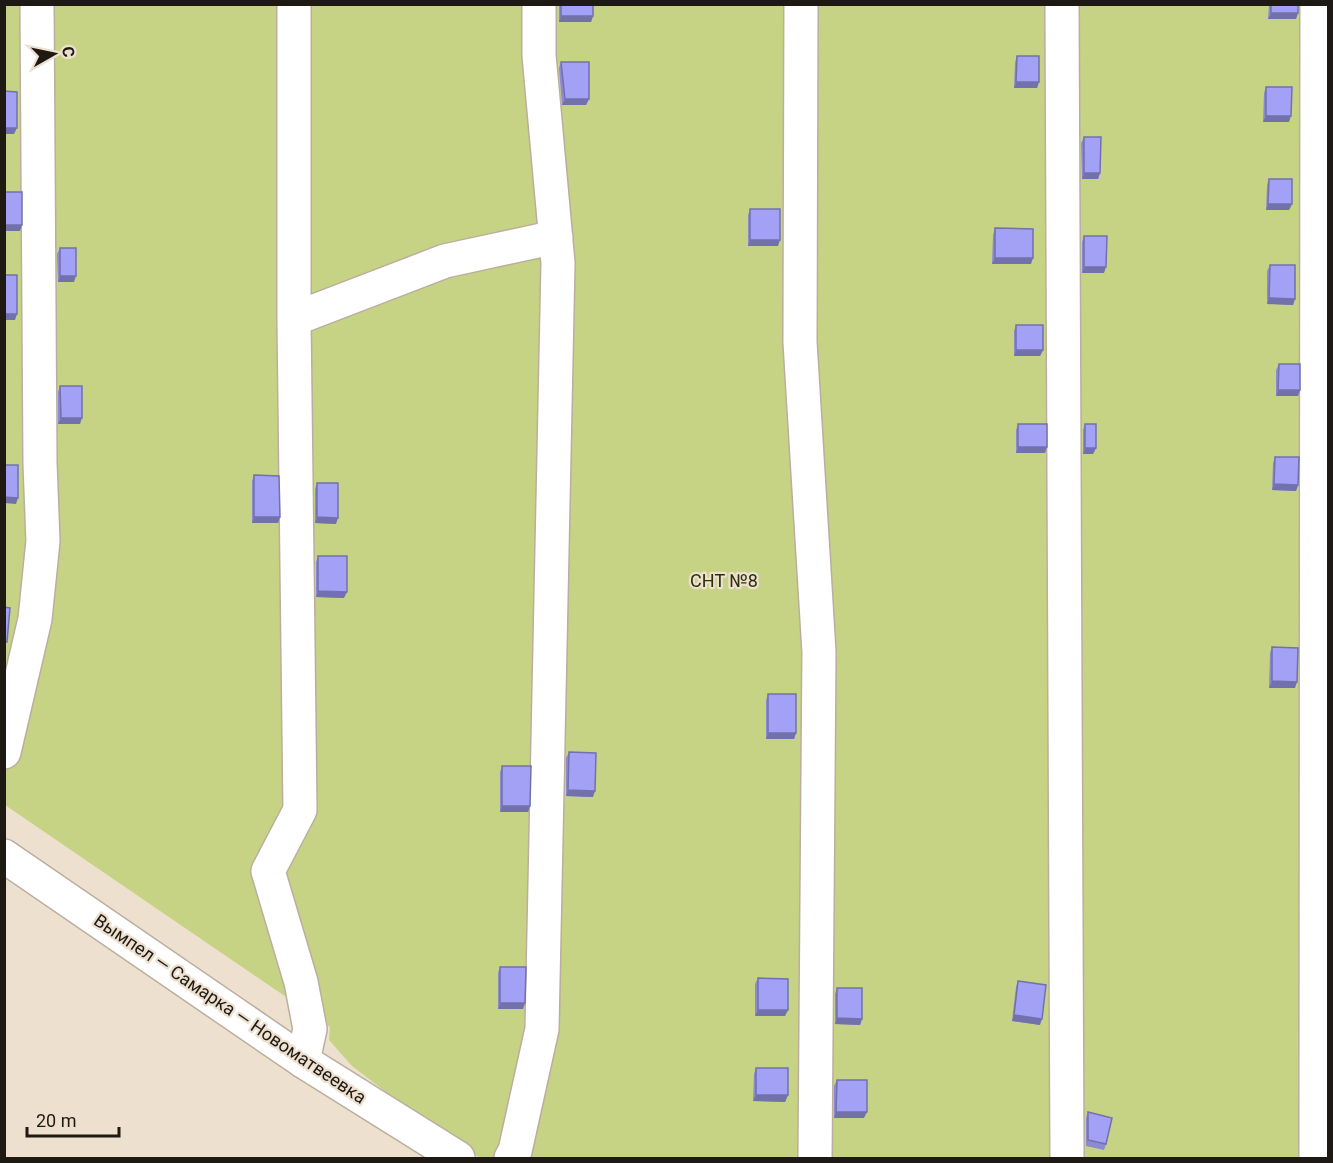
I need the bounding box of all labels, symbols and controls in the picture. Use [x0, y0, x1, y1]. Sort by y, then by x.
north arrow [24, 24, 84, 84]
text: С [58, 45, 79, 58]
park label: СНТ №8 [690, 570, 758, 591]
street label: Вымпел — Самарка — Новоматвеевка [90, 909, 370, 1108]
scale bar [27, 1100, 118, 1138]
text: 20 m [36, 1110, 76, 1131]

